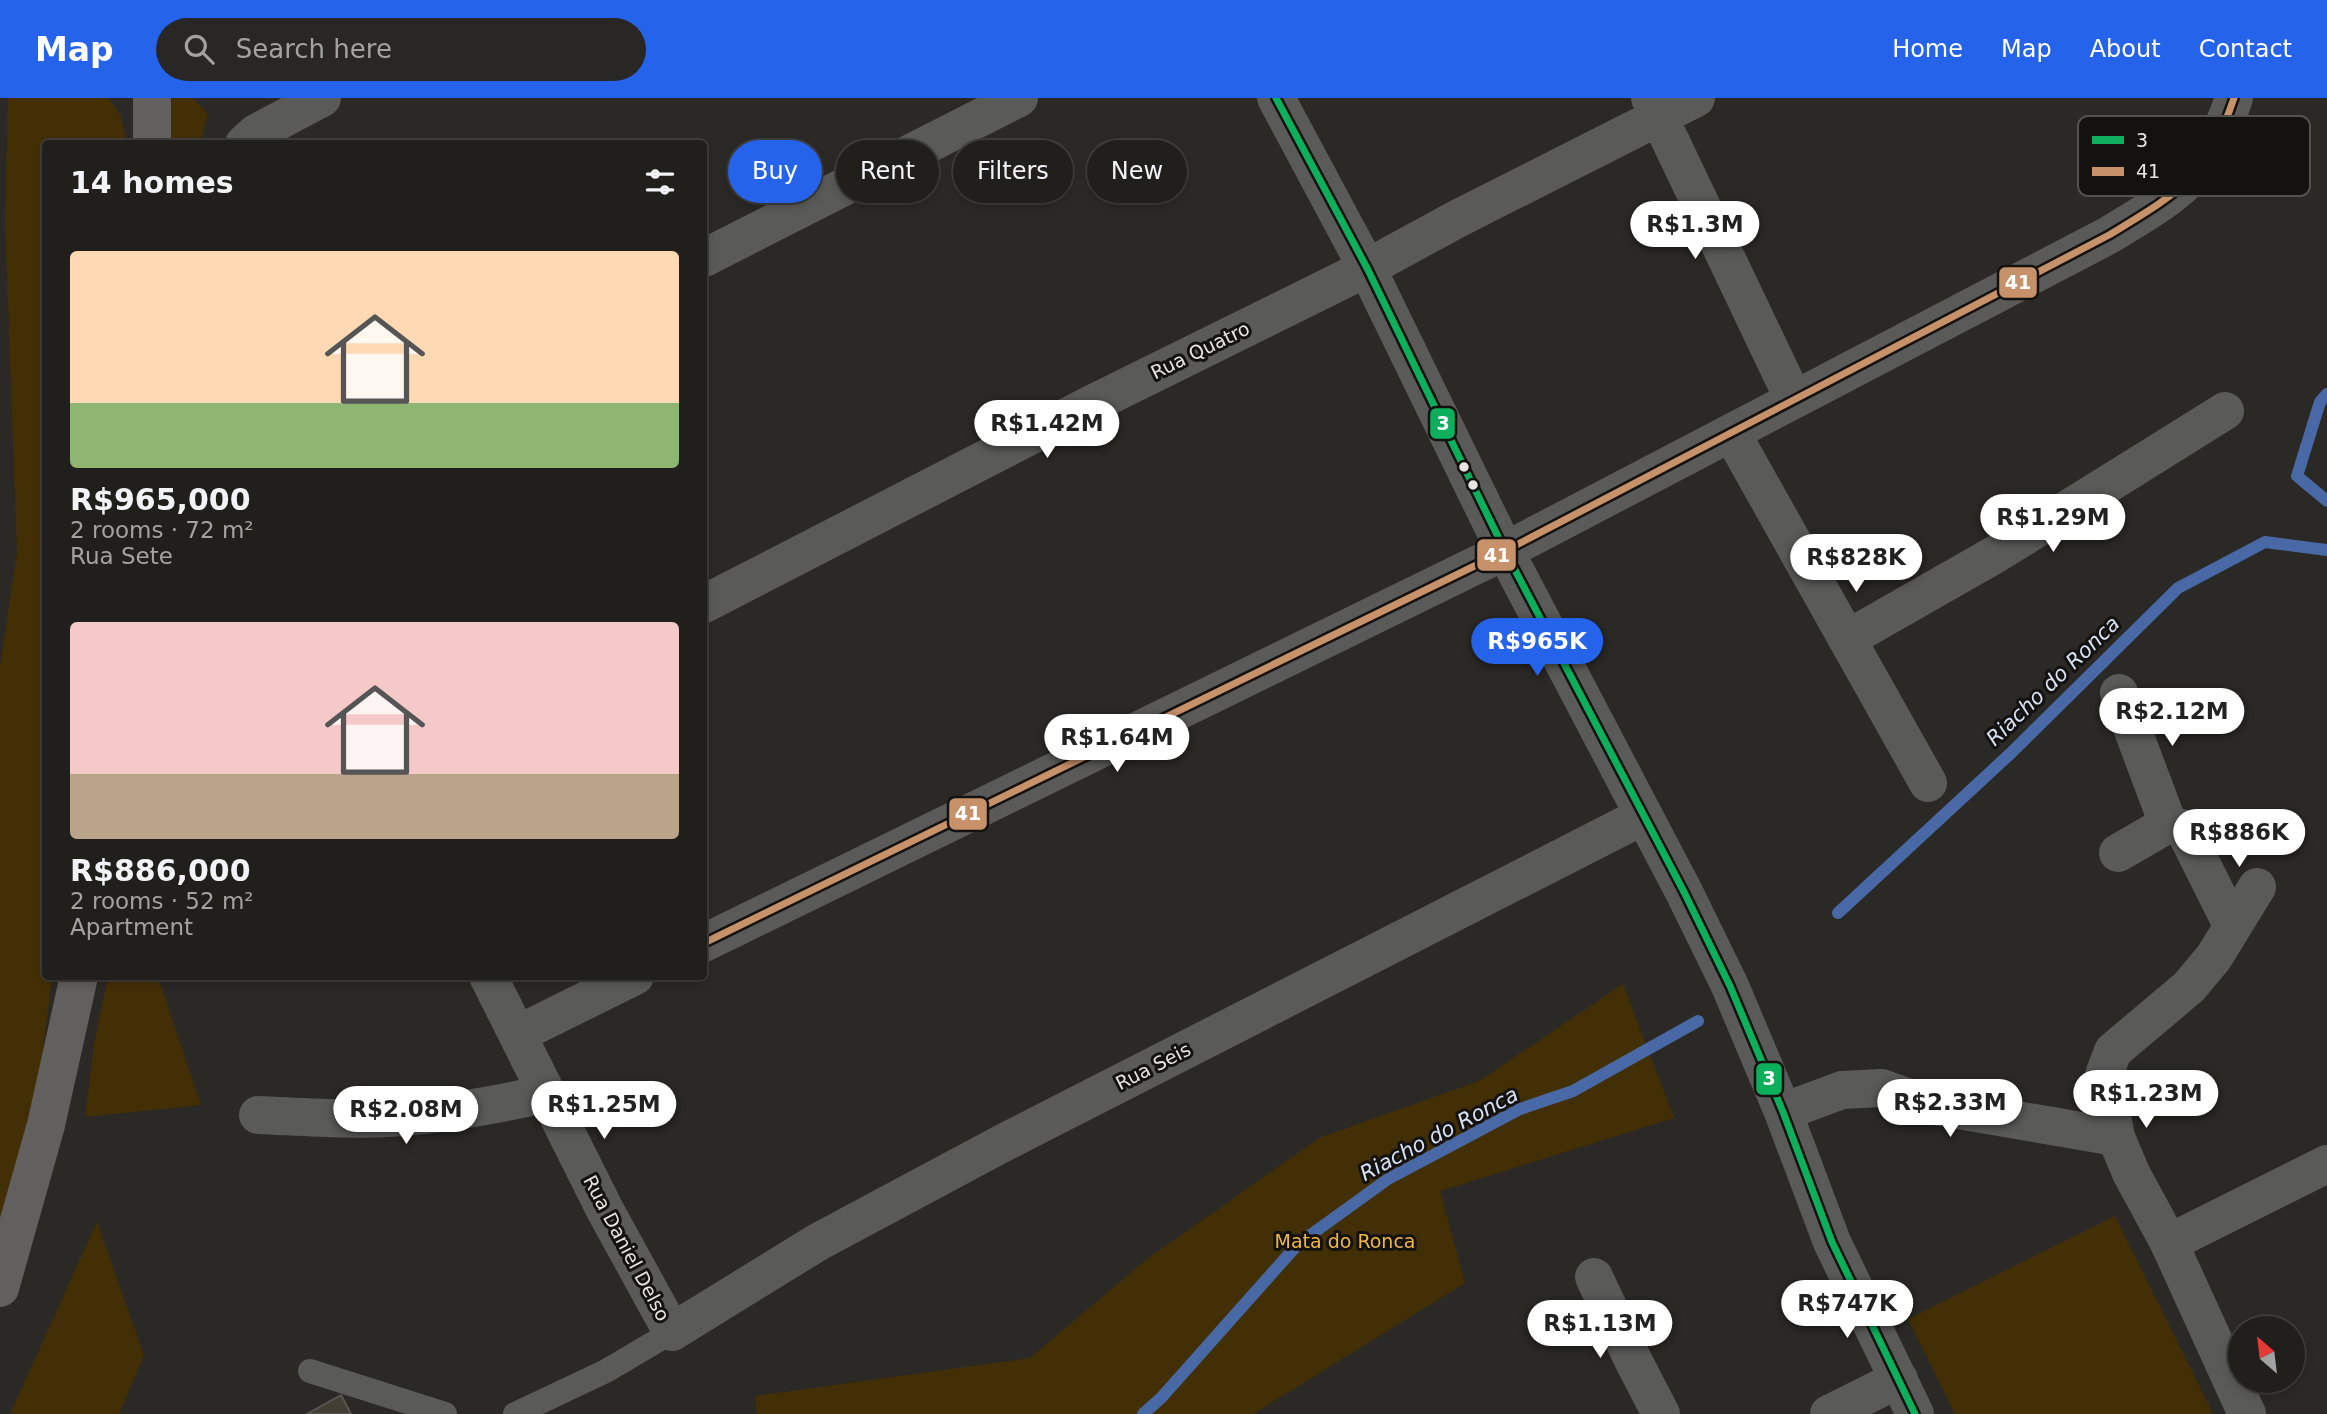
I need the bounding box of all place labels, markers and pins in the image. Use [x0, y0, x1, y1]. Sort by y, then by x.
pin: R$1.3M [1638, 202, 1752, 261]
pin: R$1.42M [982, 400, 1112, 460]
unlabelled marker [1457, 460, 1471, 474]
unlabelled marker [1466, 478, 1480, 492]
pin: R$1.29M [1988, 494, 2118, 554]
pin: R$828K [1799, 534, 1913, 594]
pin: R$965K [1480, 618, 1594, 678]
pin: R$2.12M [2107, 688, 2237, 748]
pin: R$1.64M [1052, 714, 1182, 774]
pin: R$886K [2182, 810, 2296, 869]
pin: R$1.23M [2081, 1070, 2211, 1130]
pin: R$2.33M [1885, 1080, 2015, 1139]
pin: R$1.25M [539, 1082, 669, 1141]
pin: R$2.08M [341, 1086, 471, 1146]
pin: R$747K [1790, 1280, 1904, 1340]
pin: R$1.13M [1535, 1300, 1665, 1360]

